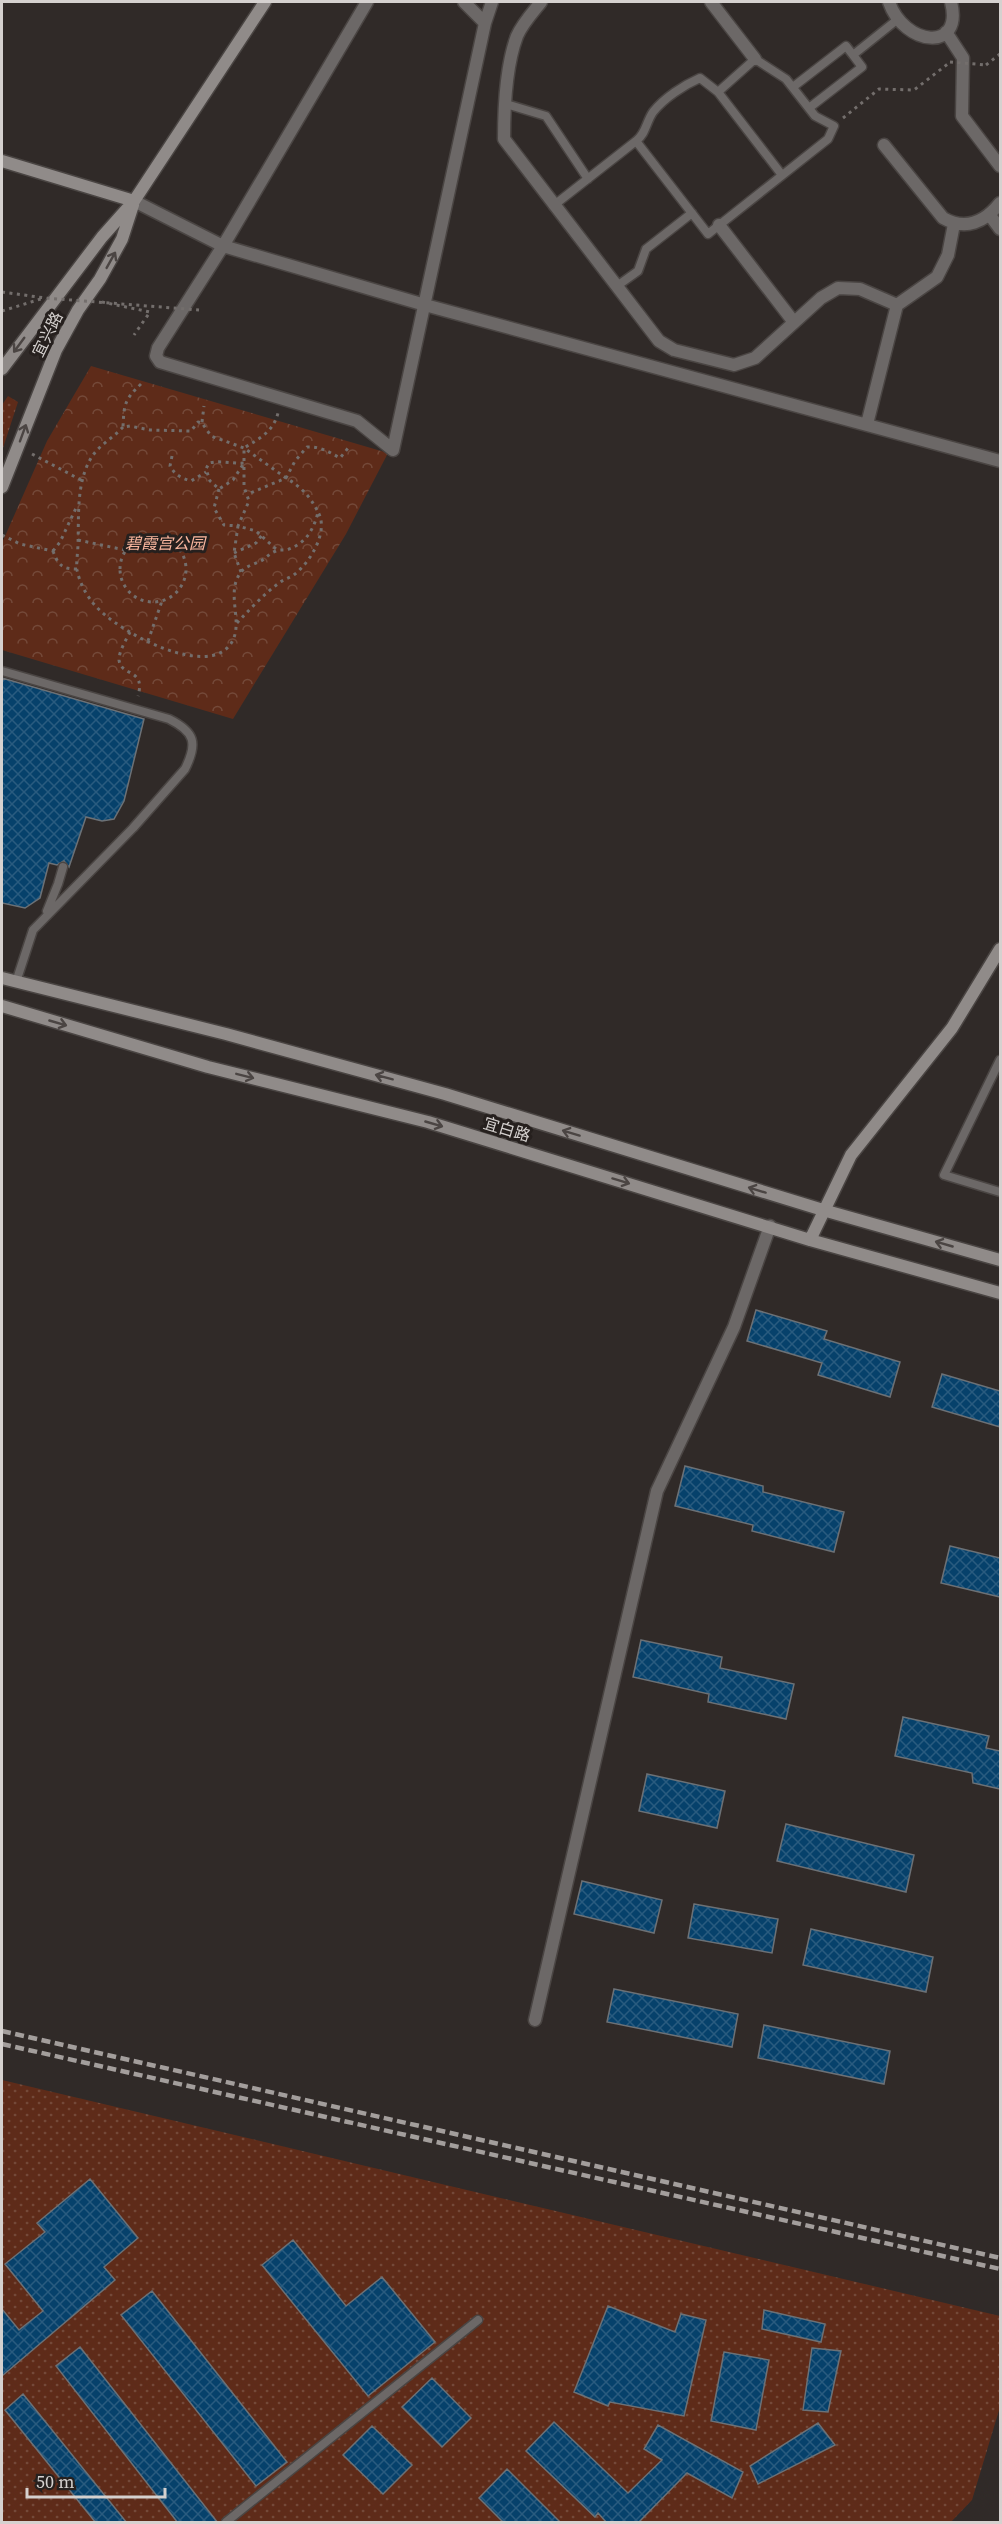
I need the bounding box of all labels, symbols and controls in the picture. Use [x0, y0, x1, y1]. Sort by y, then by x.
one-way arrow [106, 251, 117, 269]
street label: 宜兴路 [27, 308, 67, 360]
one-way arrow [12, 337, 25, 353]
one-way arrow [19, 424, 30, 443]
park label: 碧霞宫公园 [125, 532, 207, 554]
one-way arrow [48, 1018, 67, 1029]
one-way arrow [235, 1071, 254, 1083]
one-way arrow [374, 1071, 393, 1082]
street label: 宜白路 [481, 1111, 533, 1147]
one-way arrow [424, 1119, 443, 1130]
one-way arrow [561, 1126, 580, 1137]
one-way arrow [611, 1176, 630, 1187]
one-way arrow [748, 1184, 767, 1195]
one-way arrow [935, 1238, 954, 1249]
scale bar [27, 2461, 165, 2499]
text: 50 m [36, 2469, 74, 2494]

